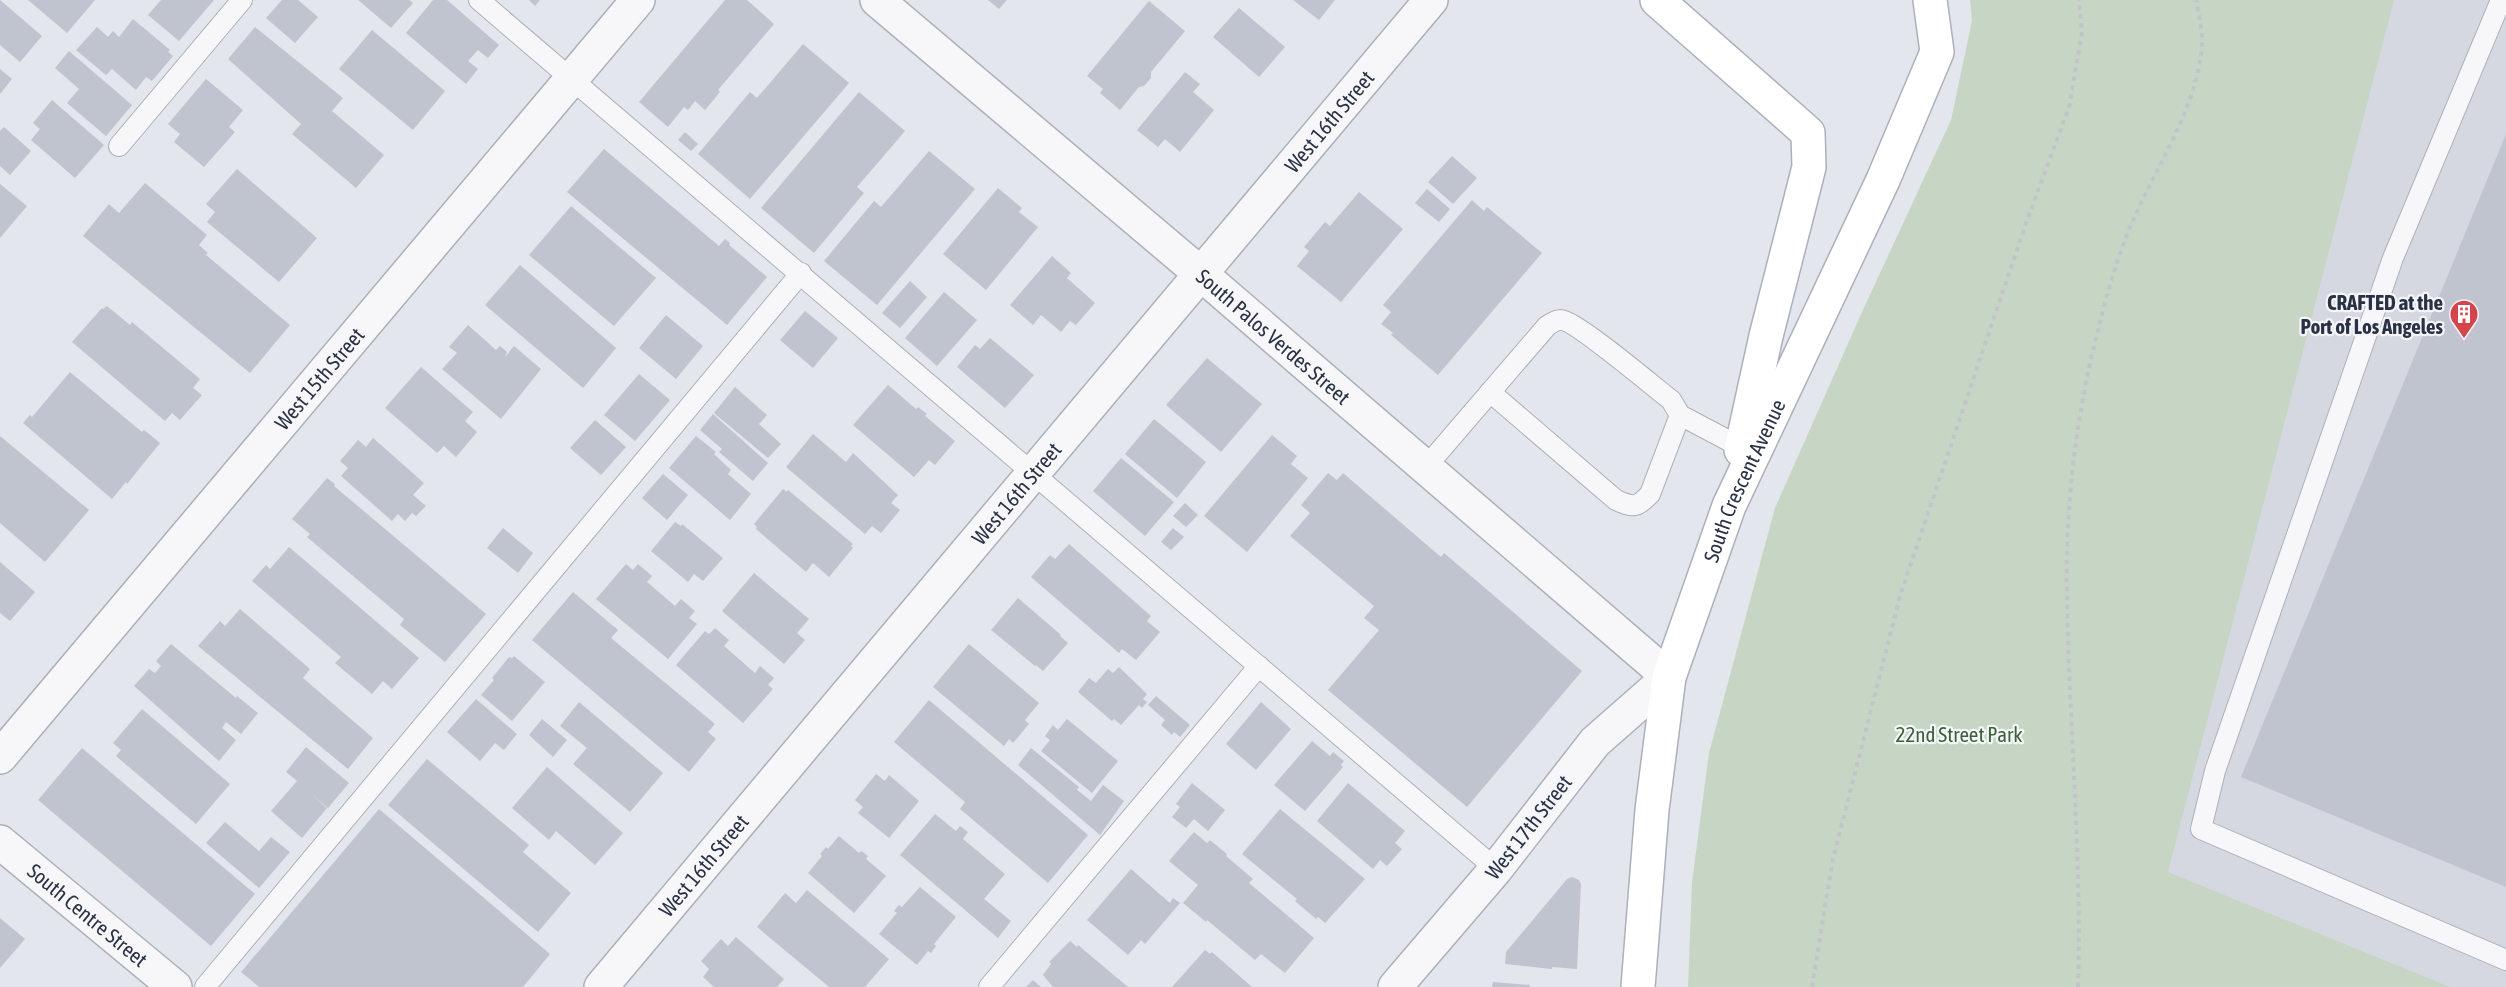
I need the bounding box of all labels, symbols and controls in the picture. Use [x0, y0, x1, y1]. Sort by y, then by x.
street label: West 16th Street [1279, 66, 1379, 177]
street label: South Palos Verdes Street [1192, 264, 1355, 409]
place label: CRAFTED at the Port of Los Angeles [2300, 290, 2444, 338]
building icon: CRAFTED at the Port of Los Angeles [2448, 298, 2480, 340]
street label: West 15th Street [269, 323, 369, 434]
street label: South Crescent Avenue [1698, 395, 1790, 565]
street label: West 16th Street [967, 438, 1066, 549]
park label: 22nd Street Park [1896, 722, 2022, 746]
street label: West 17th Street [1480, 770, 1576, 884]
street label: West 16th Street [654, 810, 753, 921]
street label: South Centre Street [23, 858, 152, 971]

